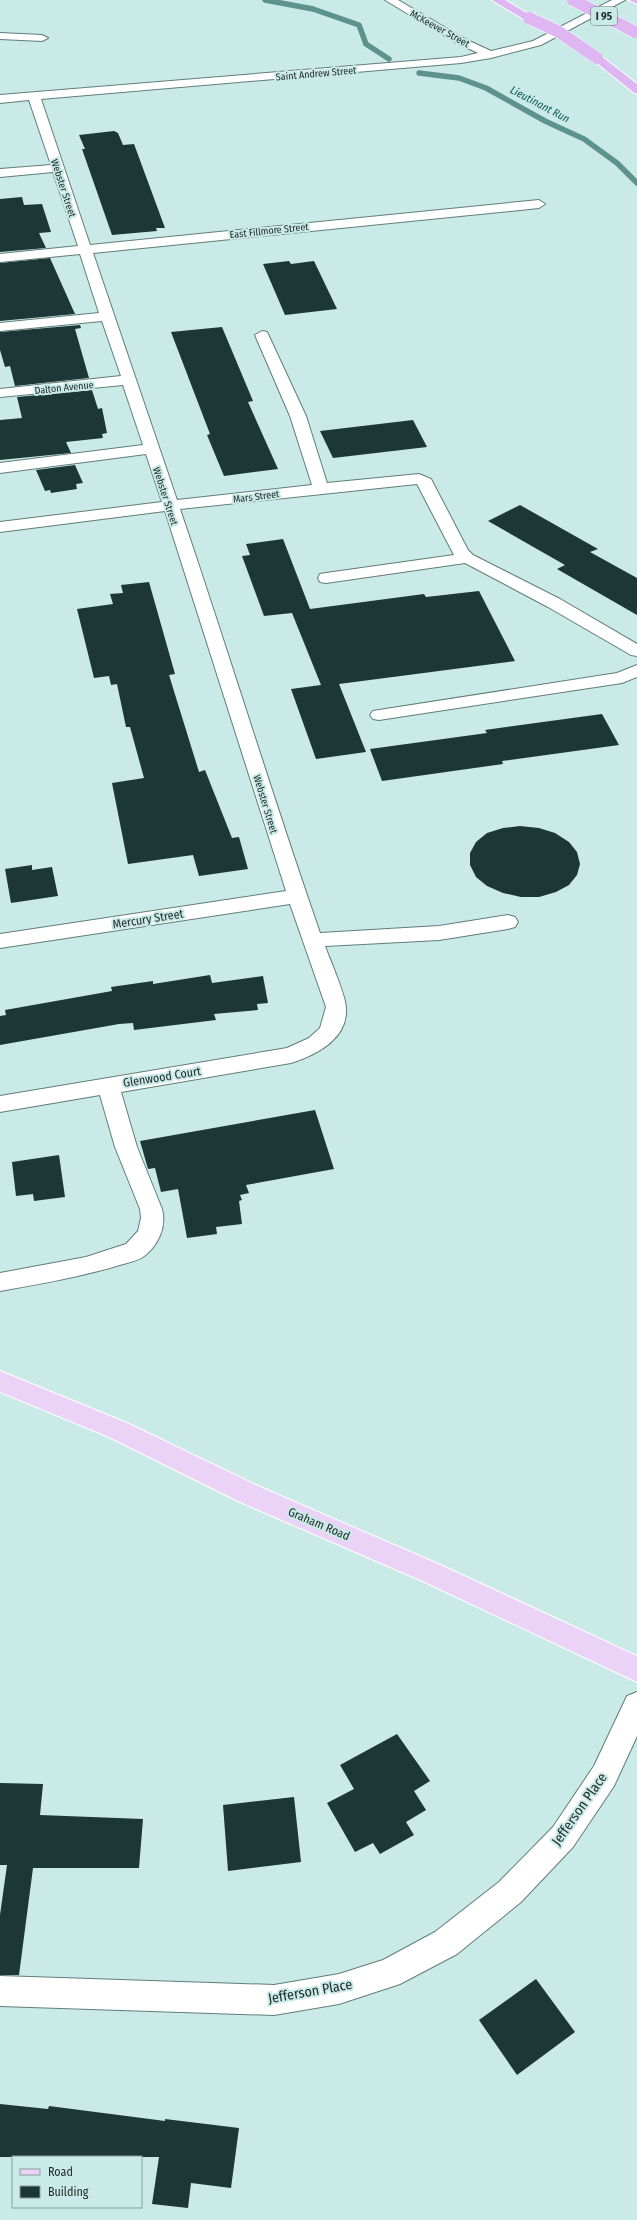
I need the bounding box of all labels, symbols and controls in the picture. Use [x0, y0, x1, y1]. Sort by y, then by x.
road number: I 95 [591, 7, 617, 25]
street label: McKeever Street [408, 8, 472, 51]
street label: Saint Andrew Street [275, 64, 358, 83]
water label: Lieutinant Run [508, 83, 572, 126]
street label: Webster Street [48, 158, 78, 220]
street label: East Fillmore Street [229, 221, 310, 241]
street label: Dalton Avenue [34, 379, 94, 397]
street label: Webster Street [150, 466, 180, 528]
street label: Mars Street [232, 488, 281, 506]
street label: Webster Street [250, 774, 280, 836]
street label: Mercury Street [112, 906, 184, 932]
street label: Glenwood Court [122, 1064, 202, 1090]
street label: Graham Road [286, 1505, 352, 1543]
street label: Jefferson Place [548, 1769, 611, 1849]
street label: Jefferson Place [267, 1976, 354, 2007]
legend [12, 2156, 142, 2208]
text: Road [48, 2165, 73, 2179]
text: Building [48, 2185, 89, 2199]

